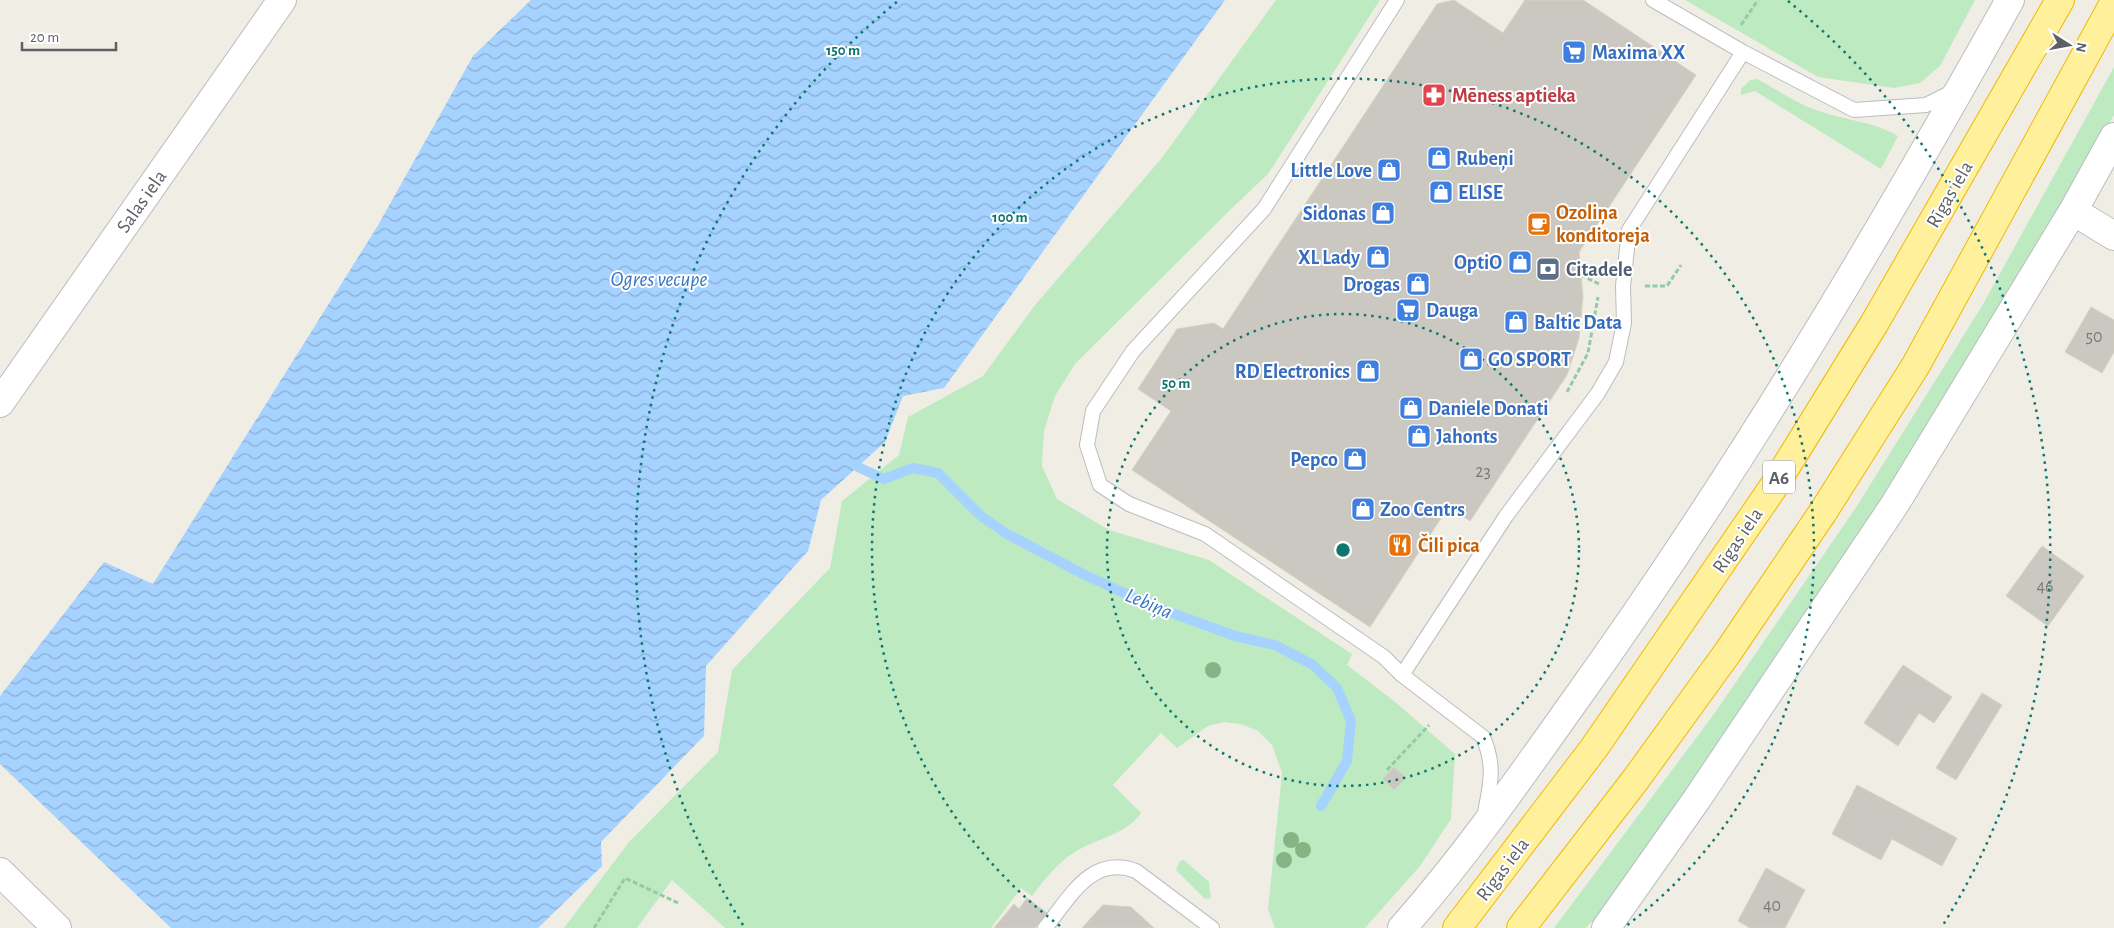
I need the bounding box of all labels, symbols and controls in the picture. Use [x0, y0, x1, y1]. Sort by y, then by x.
scale bar [22, 20, 116, 52]
north arrow [2044, 20, 2094, 70]
text: 20 m [30, 30, 59, 45]
supermarket icon: Maxima XX [1561, 39, 1587, 65]
text: N [2073, 41, 2089, 53]
text: 150 m [826, 43, 860, 58]
place label: Maxima XX [1592, 43, 1686, 63]
pharmacy icon: Mēness aptieka [1421, 82, 1447, 108]
place label: Mēness aptieka [1452, 86, 1576, 106]
shop icon: Rubeņi [1426, 145, 1452, 171]
place label: Rubeņi [1456, 149, 1514, 171]
shop icon: Little Love [1376, 157, 1402, 183]
street label: Rīgas iela [1923, 158, 1977, 231]
place label: Little Love [1291, 161, 1372, 181]
street label: Salas iela [113, 167, 170, 237]
shop icon: ELISE [1428, 179, 1454, 205]
place label: ELISE [1458, 183, 1503, 203]
shop icon: Sidonas [1370, 200, 1396, 226]
place label: Ozoliņa konditoreja [1556, 203, 1650, 246]
place label: Sidonas [1303, 204, 1366, 224]
text: 100 m [992, 210, 1028, 225]
cafe icon: Ozoliņa konditoreja [1526, 211, 1552, 237]
shop icon: XL Lady [1365, 244, 1391, 270]
place label: XL Lady [1298, 248, 1360, 268]
shop icon: OptiO [1507, 249, 1533, 275]
place label: OptiO [1454, 253, 1502, 273]
bank icon: Citadele [1535, 256, 1561, 282]
place label: Citadele [1566, 260, 1633, 280]
water label: Ogres vecupe [611, 269, 707, 291]
shop icon: Drogas [1405, 271, 1431, 297]
place label: Drogas [1343, 275, 1400, 295]
supermarket icon: Dauga [1395, 297, 1421, 323]
place label: Dauga [1426, 301, 1479, 321]
shop icon: Baltic Data [1503, 309, 1529, 335]
place label: Baltic Data [1534, 313, 1623, 333]
house number: 50 [2085, 328, 2103, 346]
shop icon: GO SPORT [1458, 346, 1484, 372]
place label: GO SPORT [1488, 350, 1571, 370]
shop icon: RD Electronics [1355, 358, 1381, 384]
place label: RD Electronics [1235, 362, 1350, 382]
text: 50 m [1162, 376, 1190, 391]
shop icon: Daniele Donati [1398, 395, 1424, 421]
place label: Daniele Donati [1428, 399, 1548, 419]
shop icon: Jahonts [1406, 423, 1432, 449]
place label: Jahonts [1436, 427, 1498, 447]
shop icon: Pepco [1342, 446, 1368, 472]
place label: Pepco [1290, 450, 1338, 470]
road number: A6 [1763, 461, 1795, 494]
house number: 23 [1475, 463, 1491, 481]
shop icon: Zoo Centrs [1350, 496, 1376, 522]
place label: Zoo Centrs [1380, 500, 1465, 520]
street label: Rīgas iela [1709, 504, 1767, 577]
restaurant icon: Čili pica [1387, 532, 1413, 558]
place label: Čili pica [1418, 533, 1480, 556]
centre of rings [1334, 541, 1352, 559]
house number: 46 [2036, 578, 2054, 596]
water label: Lebiņa [1121, 584, 1175, 625]
street label: Rīgas iela [1473, 834, 1533, 905]
house number: 40 [1763, 897, 1781, 915]

